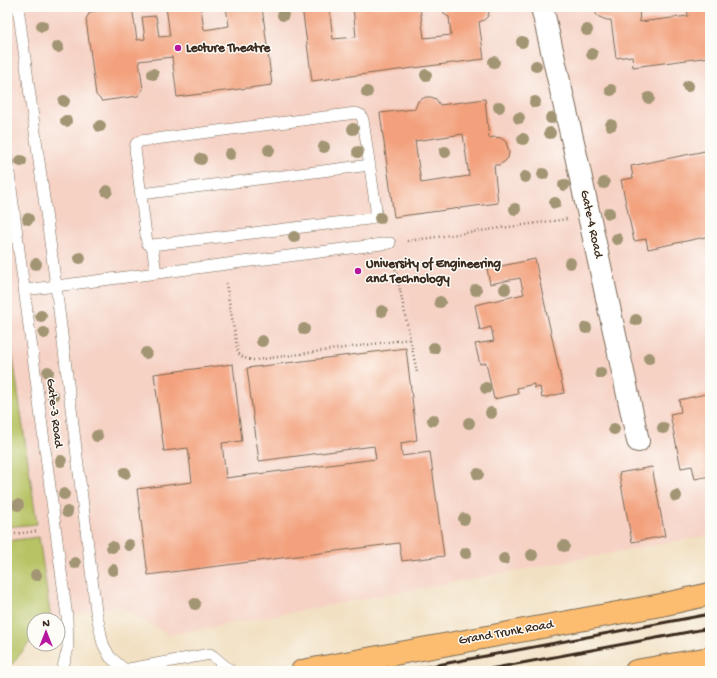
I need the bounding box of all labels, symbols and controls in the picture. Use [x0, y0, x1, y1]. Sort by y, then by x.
place label: Lecture Theatre [186, 41, 272, 56]
marker: Lecture Theatre [173, 43, 183, 53]
street label: Gate-4 Road [576, 189, 606, 261]
place label: University of Engineering and Technology [365, 256, 501, 287]
marker: University of Engineering and Technology [353, 266, 363, 276]
street label: Gate-3 Road [42, 377, 66, 450]
north arrow [26, 612, 66, 652]
street label: Grand Trunk Road [457, 617, 556, 649]
text: N [42, 618, 50, 630]

